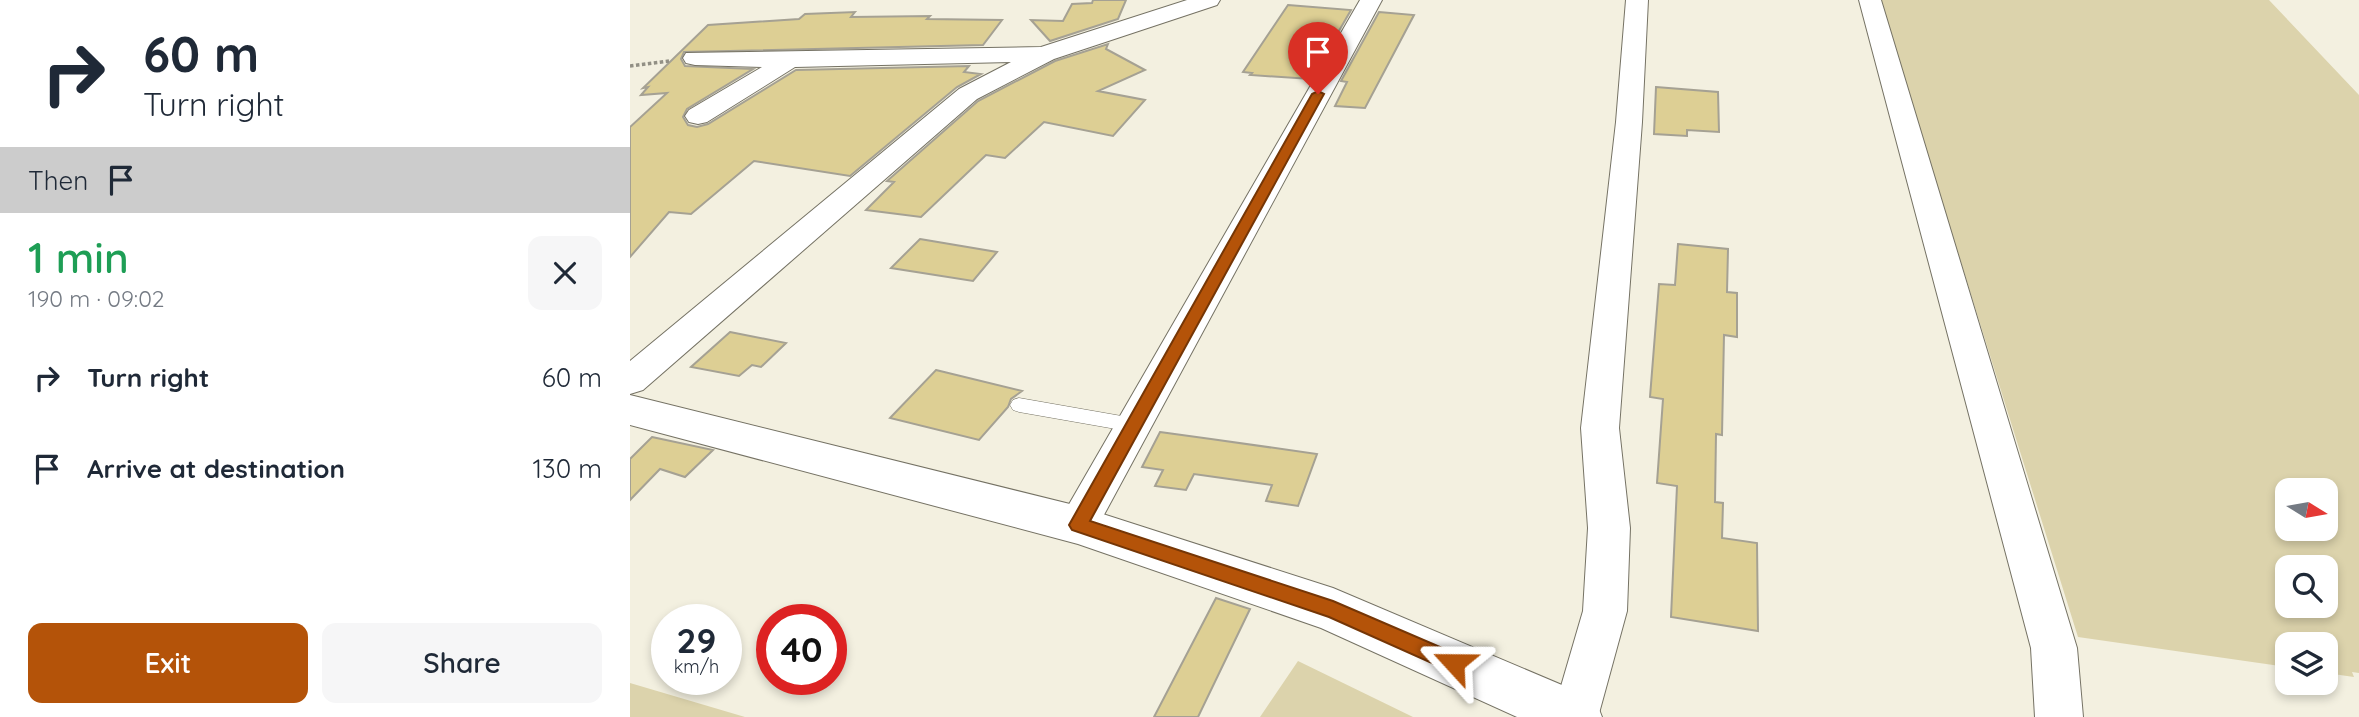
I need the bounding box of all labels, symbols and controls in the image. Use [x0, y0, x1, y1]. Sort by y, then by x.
pin [1288, 22, 1348, 94]
text: 60 m [143, 23, 259, 84]
icon: right [28, 28, 119, 119]
icon: arrive [1299, 33, 1337, 71]
text: Turn right [143, 84, 284, 124]
icon: arrive [102, 161, 140, 199]
text: Then [28, 164, 88, 197]
text: 1 min [28, 231, 129, 284]
button: close [528, 236, 602, 310]
text: 190 m · 09:02 [28, 284, 165, 313]
icon: right [28, 359, 66, 397]
text: Turn right [87, 361, 209, 394]
text: 60 m [542, 361, 602, 394]
icon: arrive [28, 450, 66, 488]
text: Arrive at destination [87, 452, 345, 485]
text: 130 m [532, 452, 602, 485]
north arrow [2275, 478, 2338, 541]
map controls [2275, 478, 2338, 695]
button: search [2275, 555, 2338, 618]
speed limit sign: 40 [756, 604, 847, 695]
text: 29 [677, 618, 716, 662]
button: Exit [28, 623, 308, 703]
button: Share [322, 623, 602, 703]
position arrow [1417, 626, 1491, 700]
button: layers [2275, 632, 2338, 695]
text: km/h [674, 655, 719, 678]

